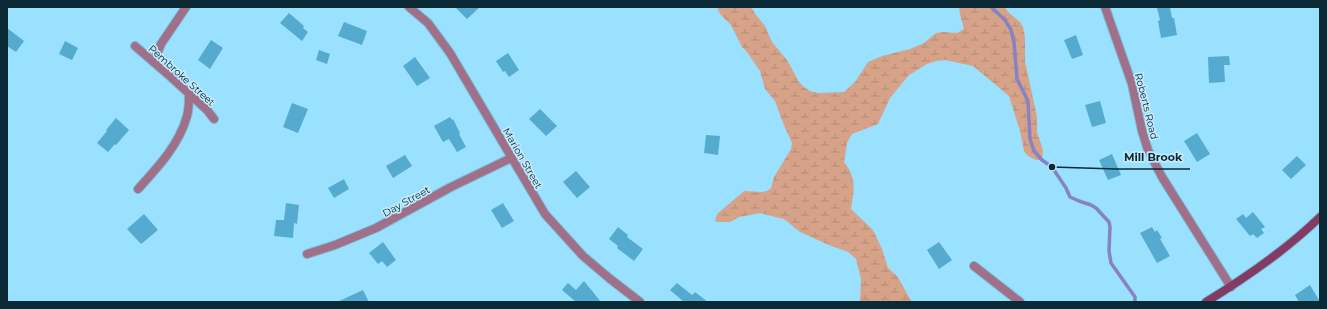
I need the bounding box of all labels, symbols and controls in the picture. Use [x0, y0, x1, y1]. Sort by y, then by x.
street label: Pembroke Street [146, 42, 218, 109]
street label: Roberts Road [1132, 71, 1161, 141]
street label: Marion Street [500, 126, 545, 191]
callout: Mill Brook [1116, 146, 1190, 169]
text: Mill Brook [1124, 150, 1183, 164]
street label: Day Street [380, 183, 432, 220]

